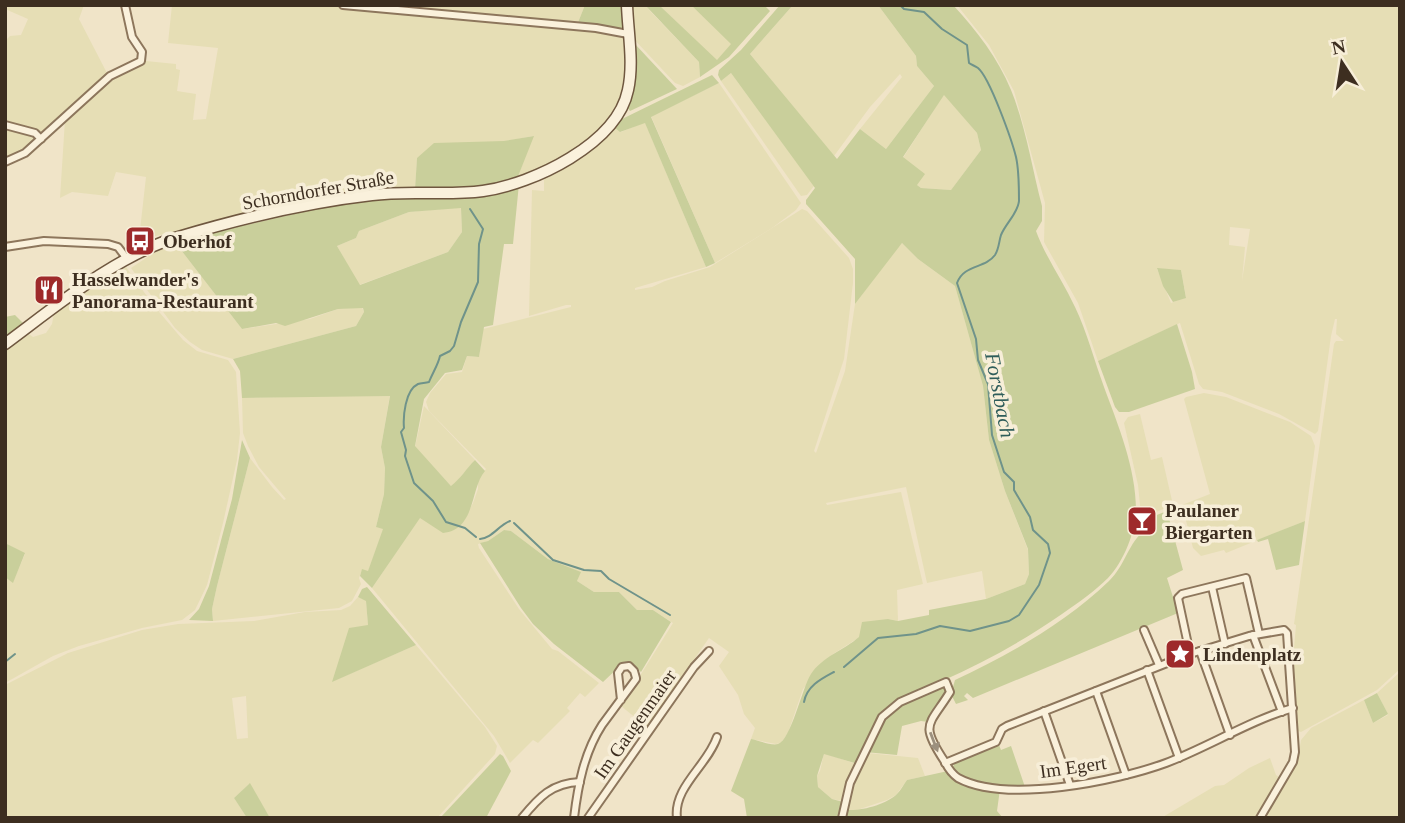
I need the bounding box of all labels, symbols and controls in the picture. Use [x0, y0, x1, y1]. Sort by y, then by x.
north arrow [1307, 28, 1377, 98]
text: N [1330, 35, 1348, 59]
street label: Schorndorfer Straße [241, 166, 395, 214]
bus stop icon: Oberhof [123, 224, 157, 258]
place label: Oberhof [163, 231, 232, 252]
place label: Hasselwander's Panorama-Restaurant [72, 269, 254, 312]
restaurant icon: Hasselwander's Panorama-Restaurant [32, 273, 66, 307]
water label: Forstbach [980, 349, 1020, 440]
place label: Paulaner Biergarten [1165, 500, 1253, 543]
bar icon: Paulaner Biergarten [1125, 504, 1159, 538]
place icon: Lindenplatz [1163, 637, 1197, 671]
place label: Lindenplatz [1203, 644, 1302, 665]
street label: Im Gaugenmaier [590, 665, 681, 783]
one-way arrow [929, 731, 940, 752]
street label: Im Egert [1038, 752, 1108, 782]

